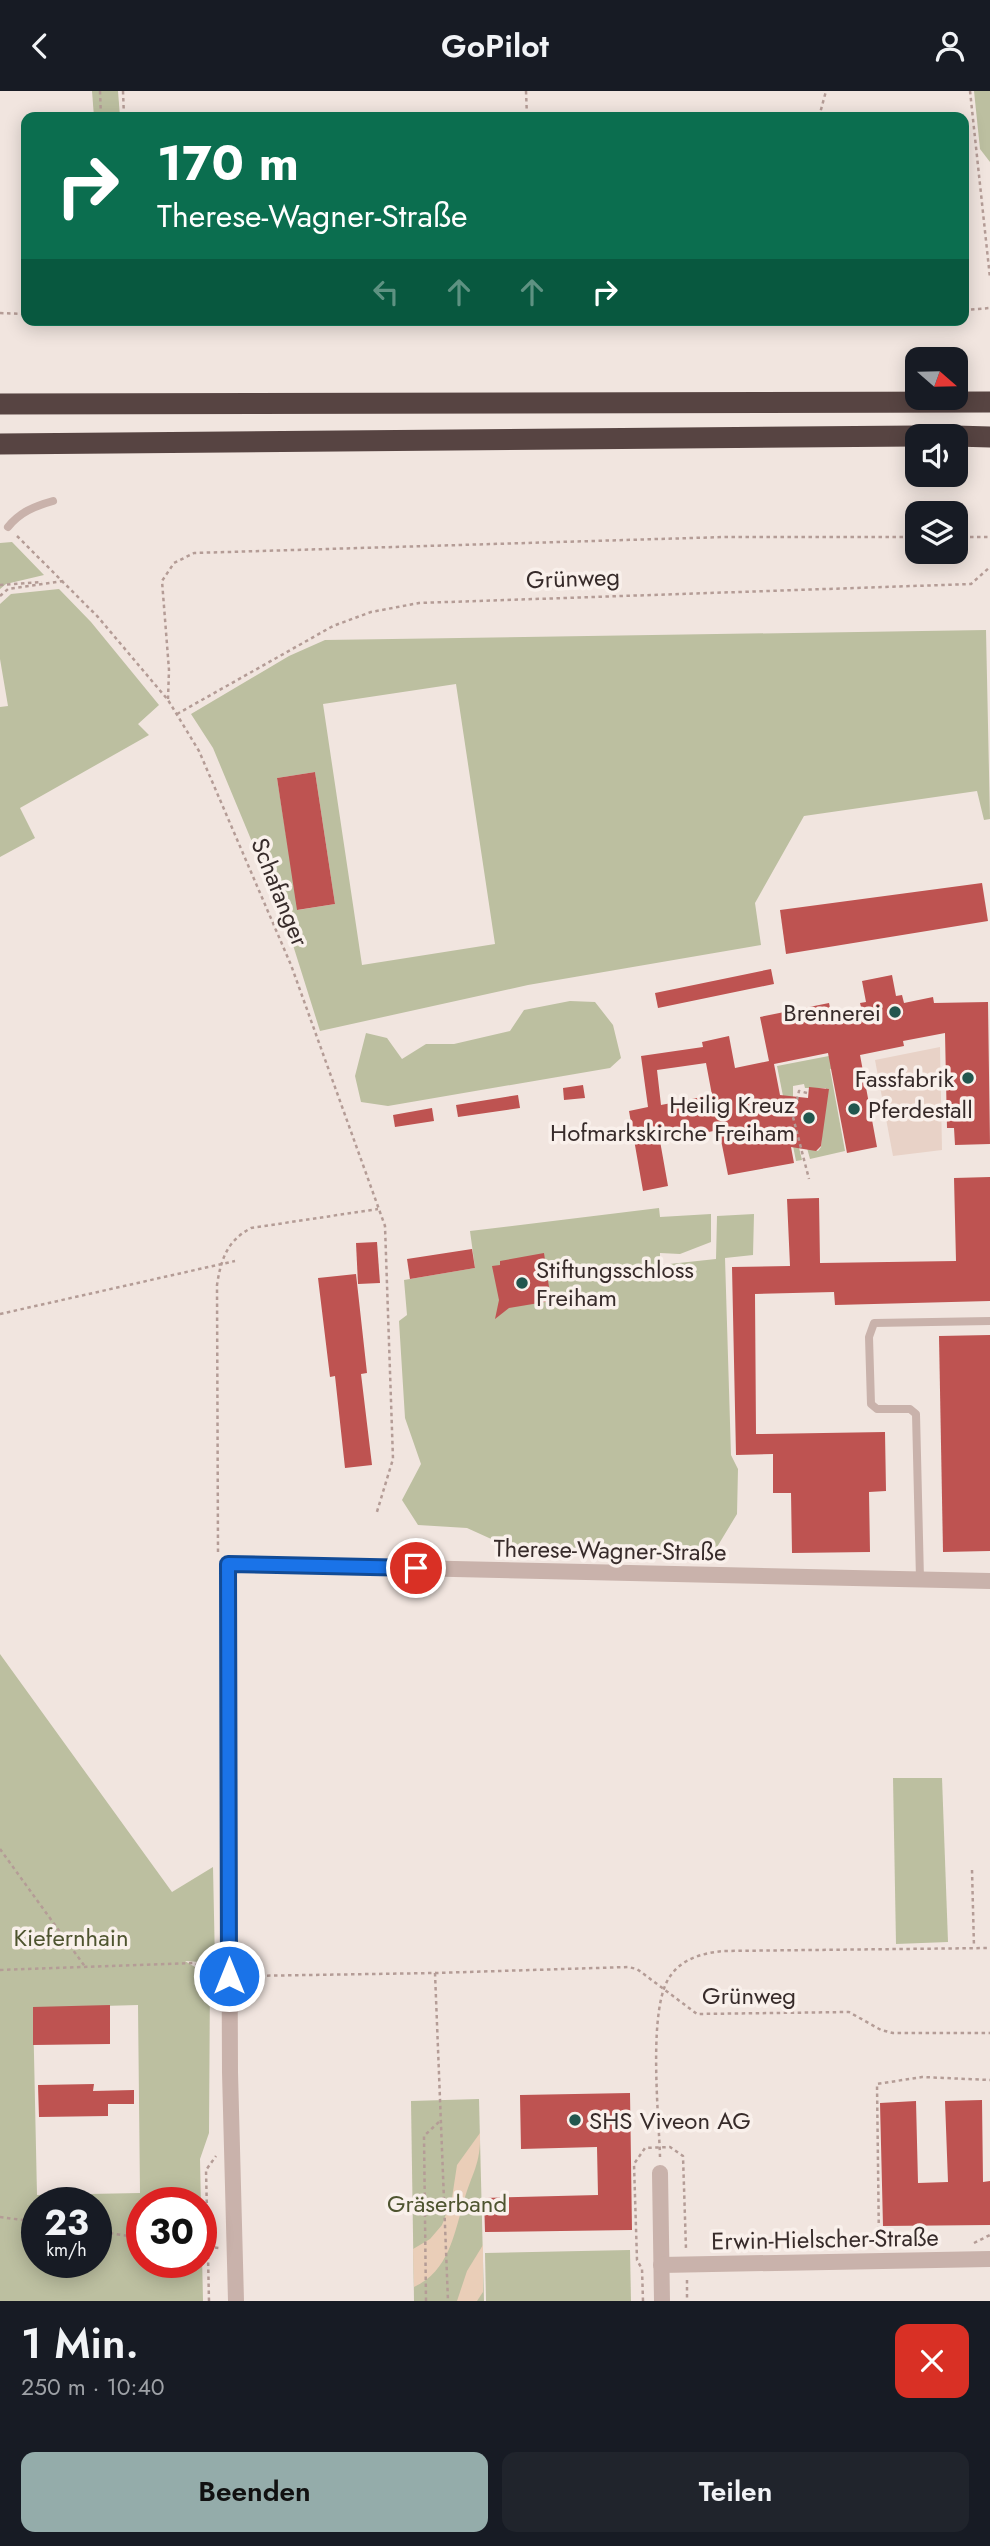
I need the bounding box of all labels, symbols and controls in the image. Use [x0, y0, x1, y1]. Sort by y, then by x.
text: GoPilot [441, 23, 549, 69]
icon: back [21, 27, 59, 65]
icon: person [931, 27, 969, 65]
text: 170 m [157, 128, 299, 198]
icon: right [42, 140, 133, 231]
text: Therese-Wagner-Straße [157, 193, 467, 239]
icon: left [367, 273, 405, 311]
icon: ahead [440, 273, 478, 311]
icon: ahead [513, 273, 551, 311]
icon: right [586, 273, 624, 311]
north arrow [905, 347, 968, 409]
map controls [905, 347, 968, 564]
button: sound [905, 424, 968, 487]
button: layers [905, 501, 968, 564]
street label: Grünweg [525, 559, 621, 597]
street label: Schafanger [242, 833, 318, 952]
place label: Brennerei [783, 995, 881, 1030]
marker: Brennerei [887, 1004, 903, 1020]
place label: Fassfabrik [855, 1061, 954, 1096]
marker: Fassfabrik [960, 1070, 976, 1086]
place label: Heilig Kreuz Hofmarkskirche Freiham [550, 1087, 795, 1150]
place label: Pferdestall [868, 1092, 973, 1127]
marker: Pferdestall [846, 1101, 862, 1117]
marker: Heilig Kreuz Hofmarkskirche Freiham [801, 1110, 817, 1126]
place label: Stiftungsschloss Freiham [536, 1252, 694, 1315]
marker: Stiftungsschloss Freiham [514, 1275, 530, 1291]
street label: Therese-Wagner-Straße [493, 1530, 727, 1570]
pin [386, 1538, 446, 1598]
icon: arrive [397, 1549, 435, 1587]
park label: Kiefernhain [13, 1920, 129, 1955]
position arrow [192, 1939, 266, 2013]
street label: Grünweg [702, 1978, 796, 2013]
place label: SHS Viveon AG [589, 2103, 751, 2138]
marker: SHS Viveon AG [567, 2112, 583, 2128]
park label: Gräserband [387, 2186, 507, 2221]
speed limit sign: 30 [126, 2187, 217, 2278]
text: 23 [44, 2198, 89, 2248]
street label: Erwin-Hielscher-Straße [711, 2220, 939, 2258]
text: km/h [46, 2237, 87, 2263]
text: 1 Min. [21, 2313, 139, 2374]
button: close [895, 2324, 969, 2398]
text: 250 m · 10:40 [21, 2370, 165, 2404]
button: Beenden [21, 2452, 488, 2532]
button: Teilen [502, 2452, 969, 2532]

